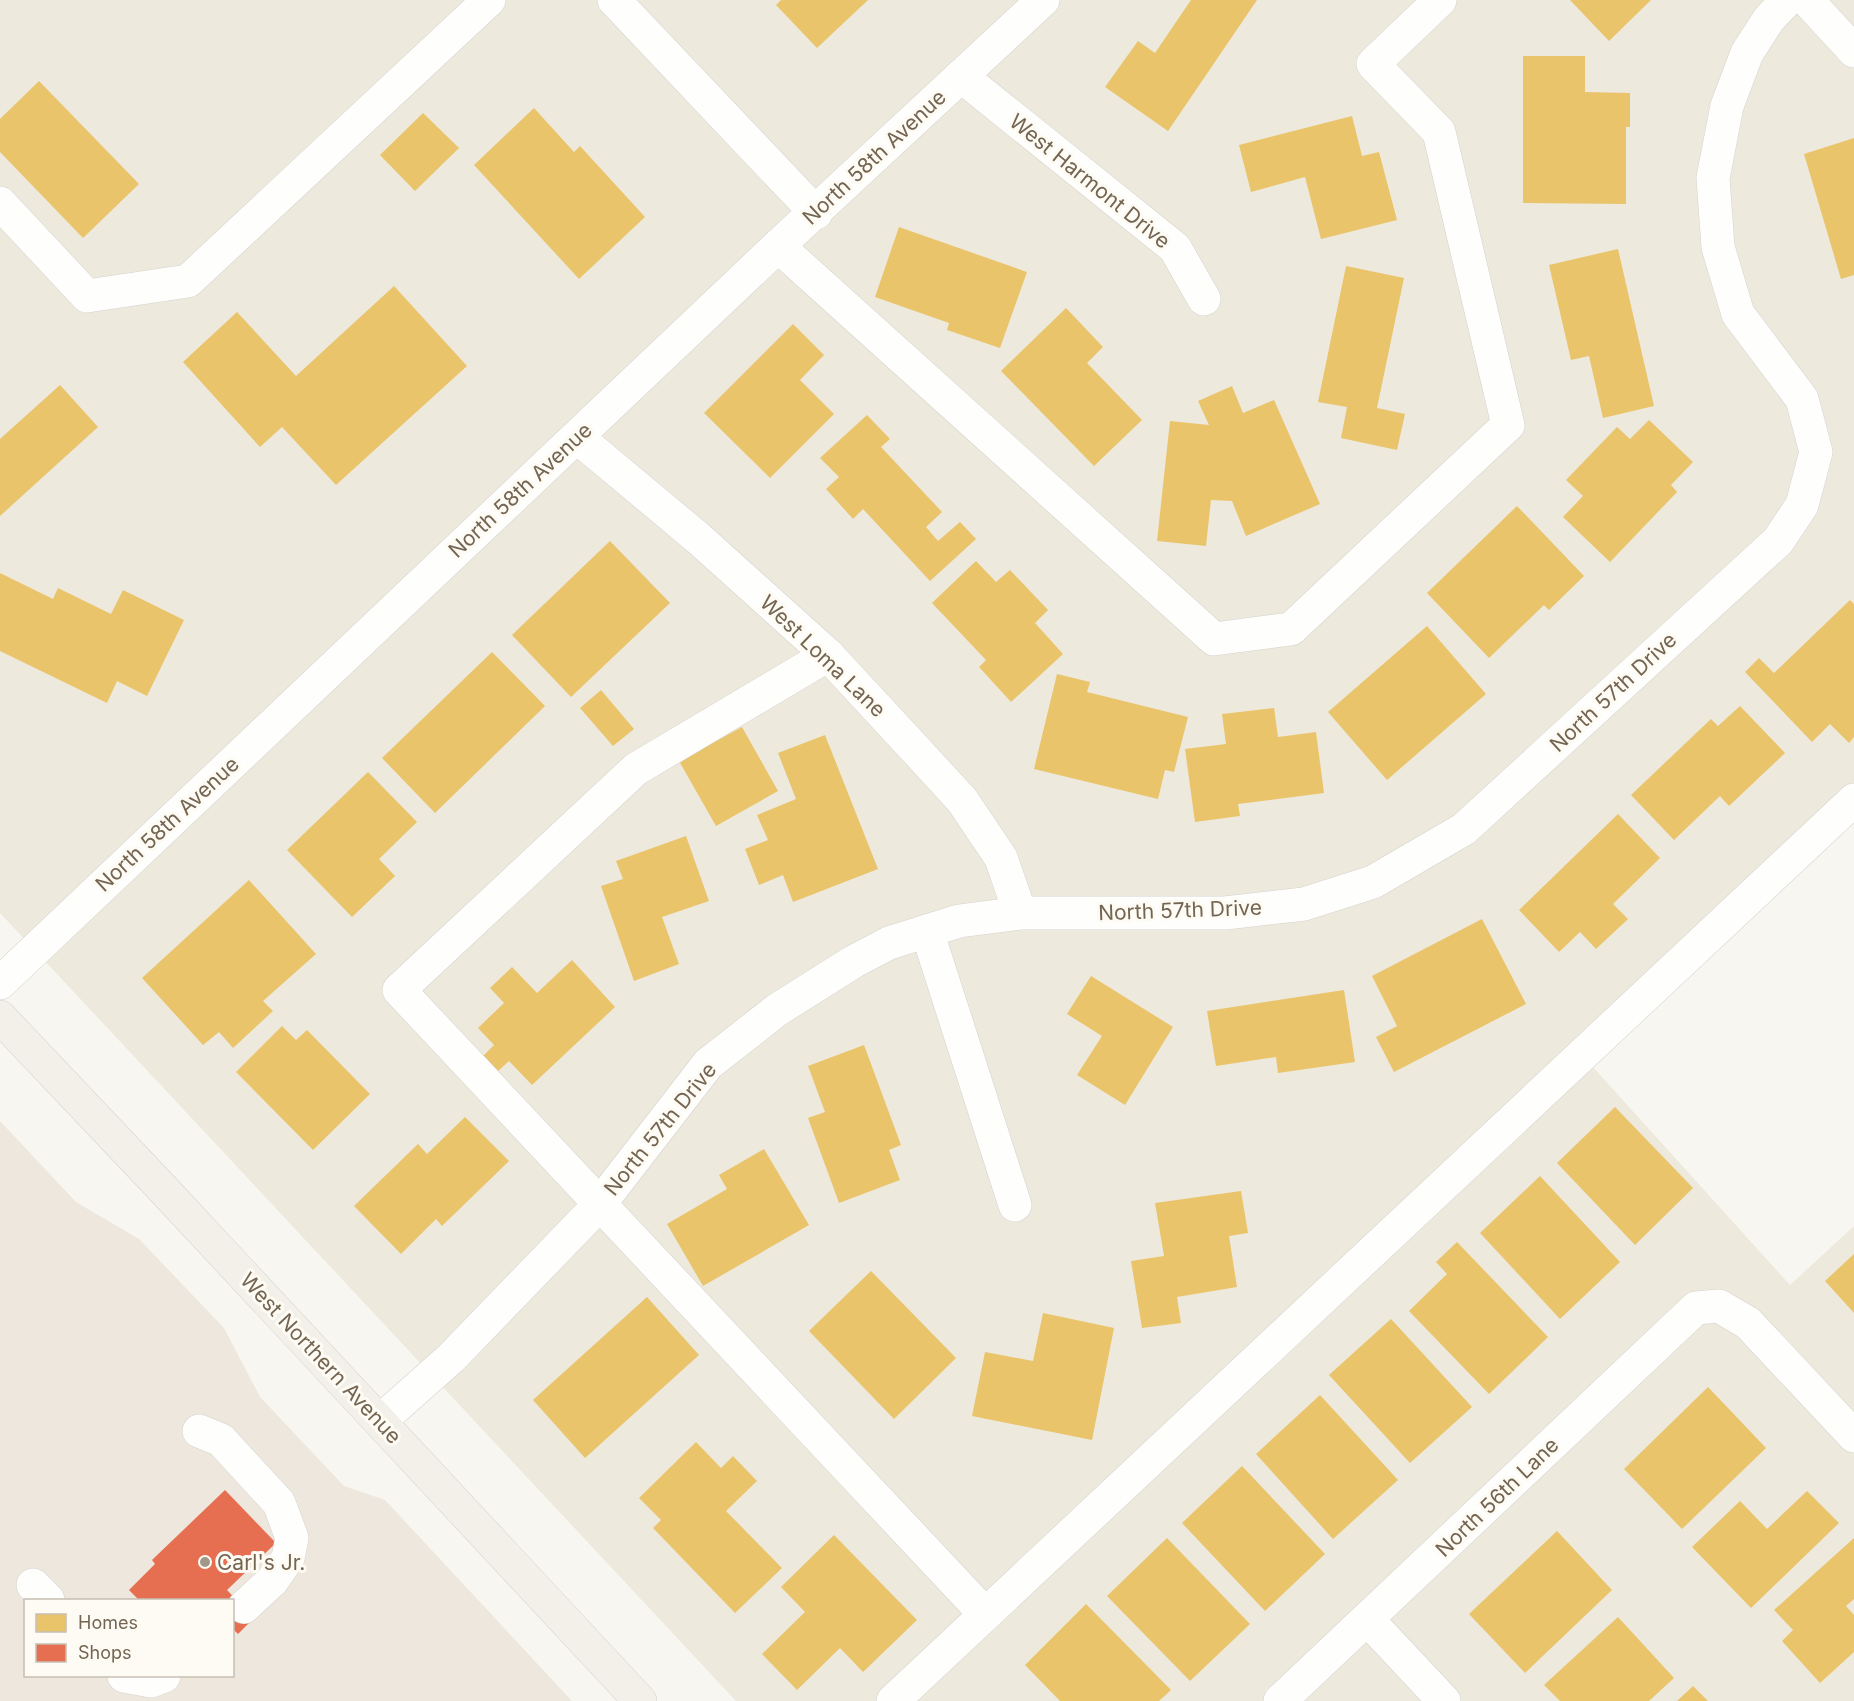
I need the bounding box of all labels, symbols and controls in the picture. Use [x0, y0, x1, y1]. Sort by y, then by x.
street label: North 58th Avenue [797, 84, 951, 230]
street label: West Harmont Drive [1005, 108, 1175, 254]
street label: North 58th Avenue [443, 417, 597, 563]
street label: West Loma Lane [755, 590, 891, 722]
street label: North 57th Drive [1545, 627, 1681, 757]
street label: North 58th Avenue [90, 751, 244, 897]
street label: North 57th Drive [1098, 895, 1262, 925]
street label: North 57th Drive [599, 1057, 721, 1201]
street label: West Northern Avenue [235, 1267, 407, 1449]
street label: North 56th Lane [1430, 1432, 1564, 1562]
place label: Carl's Jr. [217, 1550, 305, 1575]
marker: Carl's Jr. [198, 1555, 212, 1569]
legend [24, 1599, 234, 1677]
text: Homes [78, 1612, 138, 1633]
text: Shops [78, 1642, 132, 1663]

